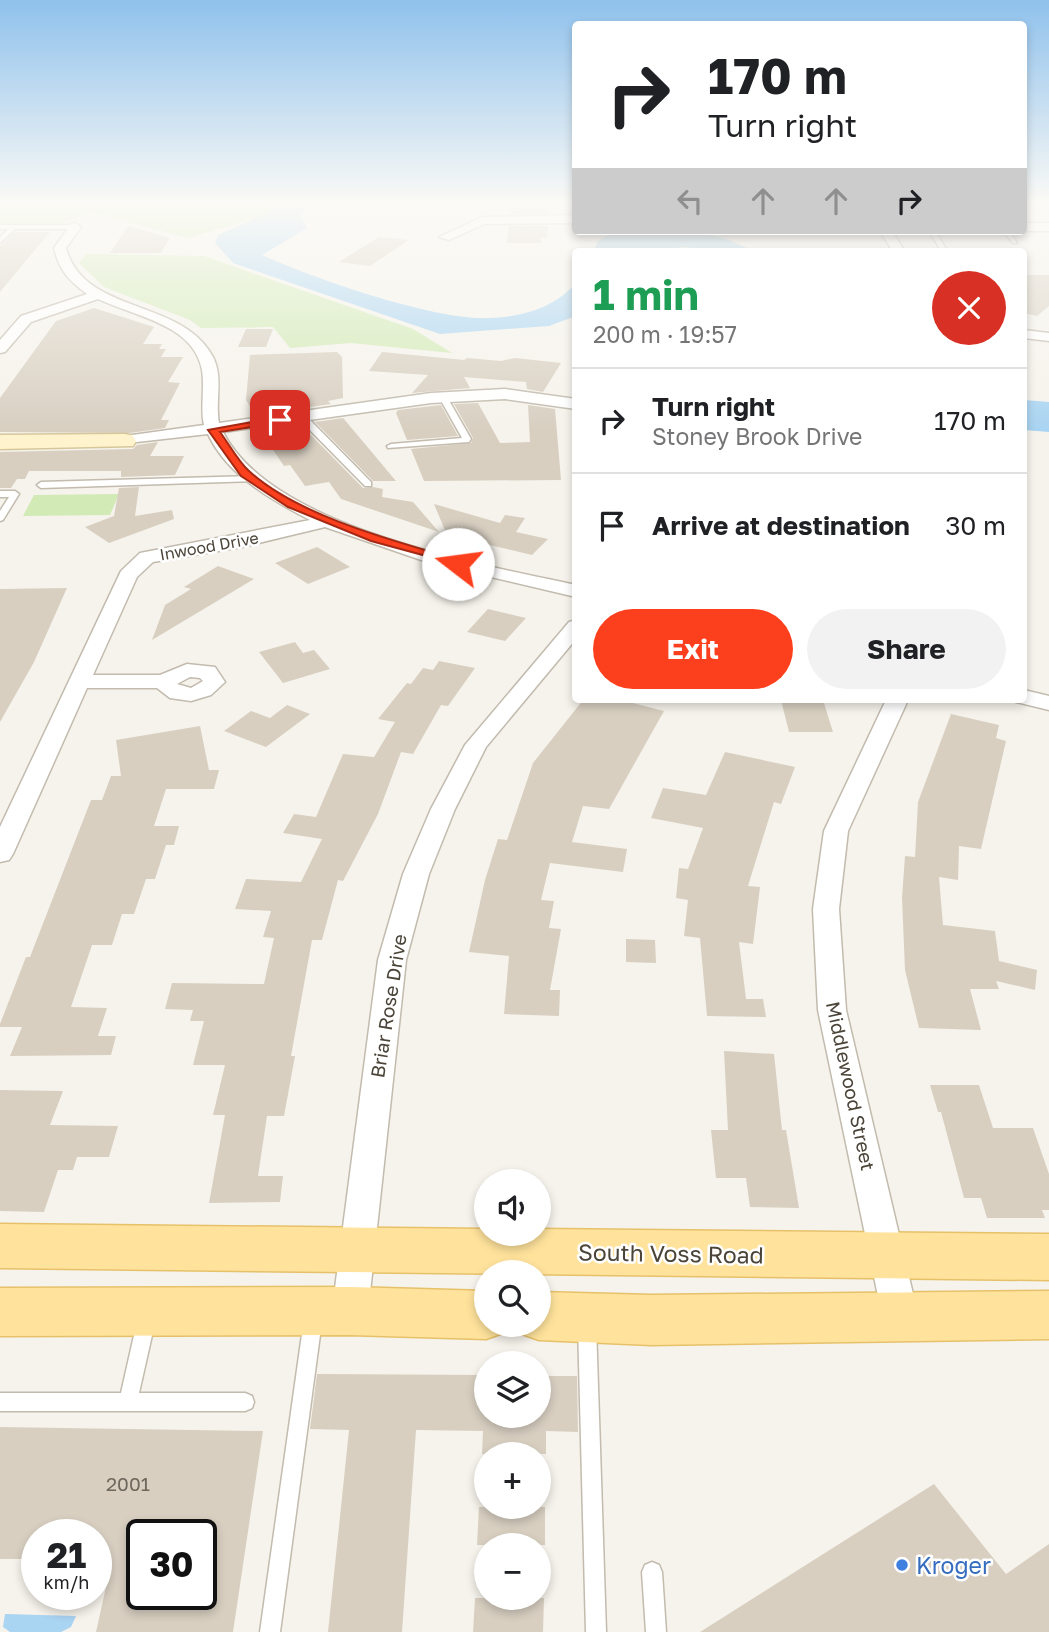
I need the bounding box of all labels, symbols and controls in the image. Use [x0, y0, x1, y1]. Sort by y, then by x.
text: 170 m [708, 46, 847, 105]
icon: right [593, 49, 684, 140]
text: Turn right [708, 106, 857, 144]
icon: left [671, 182, 709, 220]
icon: ahead [744, 182, 782, 220]
icon: ahead [817, 182, 855, 220]
icon: right [890, 182, 928, 220]
text: 1 min [593, 269, 699, 319]
button: close [932, 271, 1006, 345]
text: 200 m · 19:57 [593, 320, 737, 348]
pin [250, 390, 310, 450]
text: Turn right [652, 391, 775, 422]
icon: arrive [261, 401, 299, 439]
icon: right [593, 402, 631, 440]
text: 170 m [934, 405, 1006, 436]
text: Stoney Brook Drive [652, 422, 862, 450]
icon: arrive [593, 507, 631, 545]
text: Arrive at destination [652, 510, 910, 541]
text: 30 m [945, 510, 1006, 541]
street label: Inwood Drive [158, 527, 260, 565]
position arrow [421, 527, 495, 601]
button: Exit [593, 609, 793, 689]
button: Share [807, 609, 1006, 689]
street label: Briar Rose Drive [365, 933, 411, 1079]
street label: Middlewood Street [822, 999, 880, 1173]
map controls [474, 1169, 551, 1610]
button: sound [474, 1169, 551, 1246]
street label: South Voss Road [578, 1237, 764, 1269]
button: search [474, 1260, 551, 1337]
button: layers [474, 1351, 551, 1428]
button: + [474, 1442, 551, 1519]
house number: 2001 [106, 1472, 150, 1495]
speed limit sign: 30 [126, 1519, 217, 1610]
button: − [474, 1533, 551, 1610]
text: 21 [47, 1534, 86, 1576]
place label: Kroger [916, 1551, 991, 1579]
marker: Kroger [894, 1557, 910, 1573]
text: km/h [44, 1571, 89, 1593]

